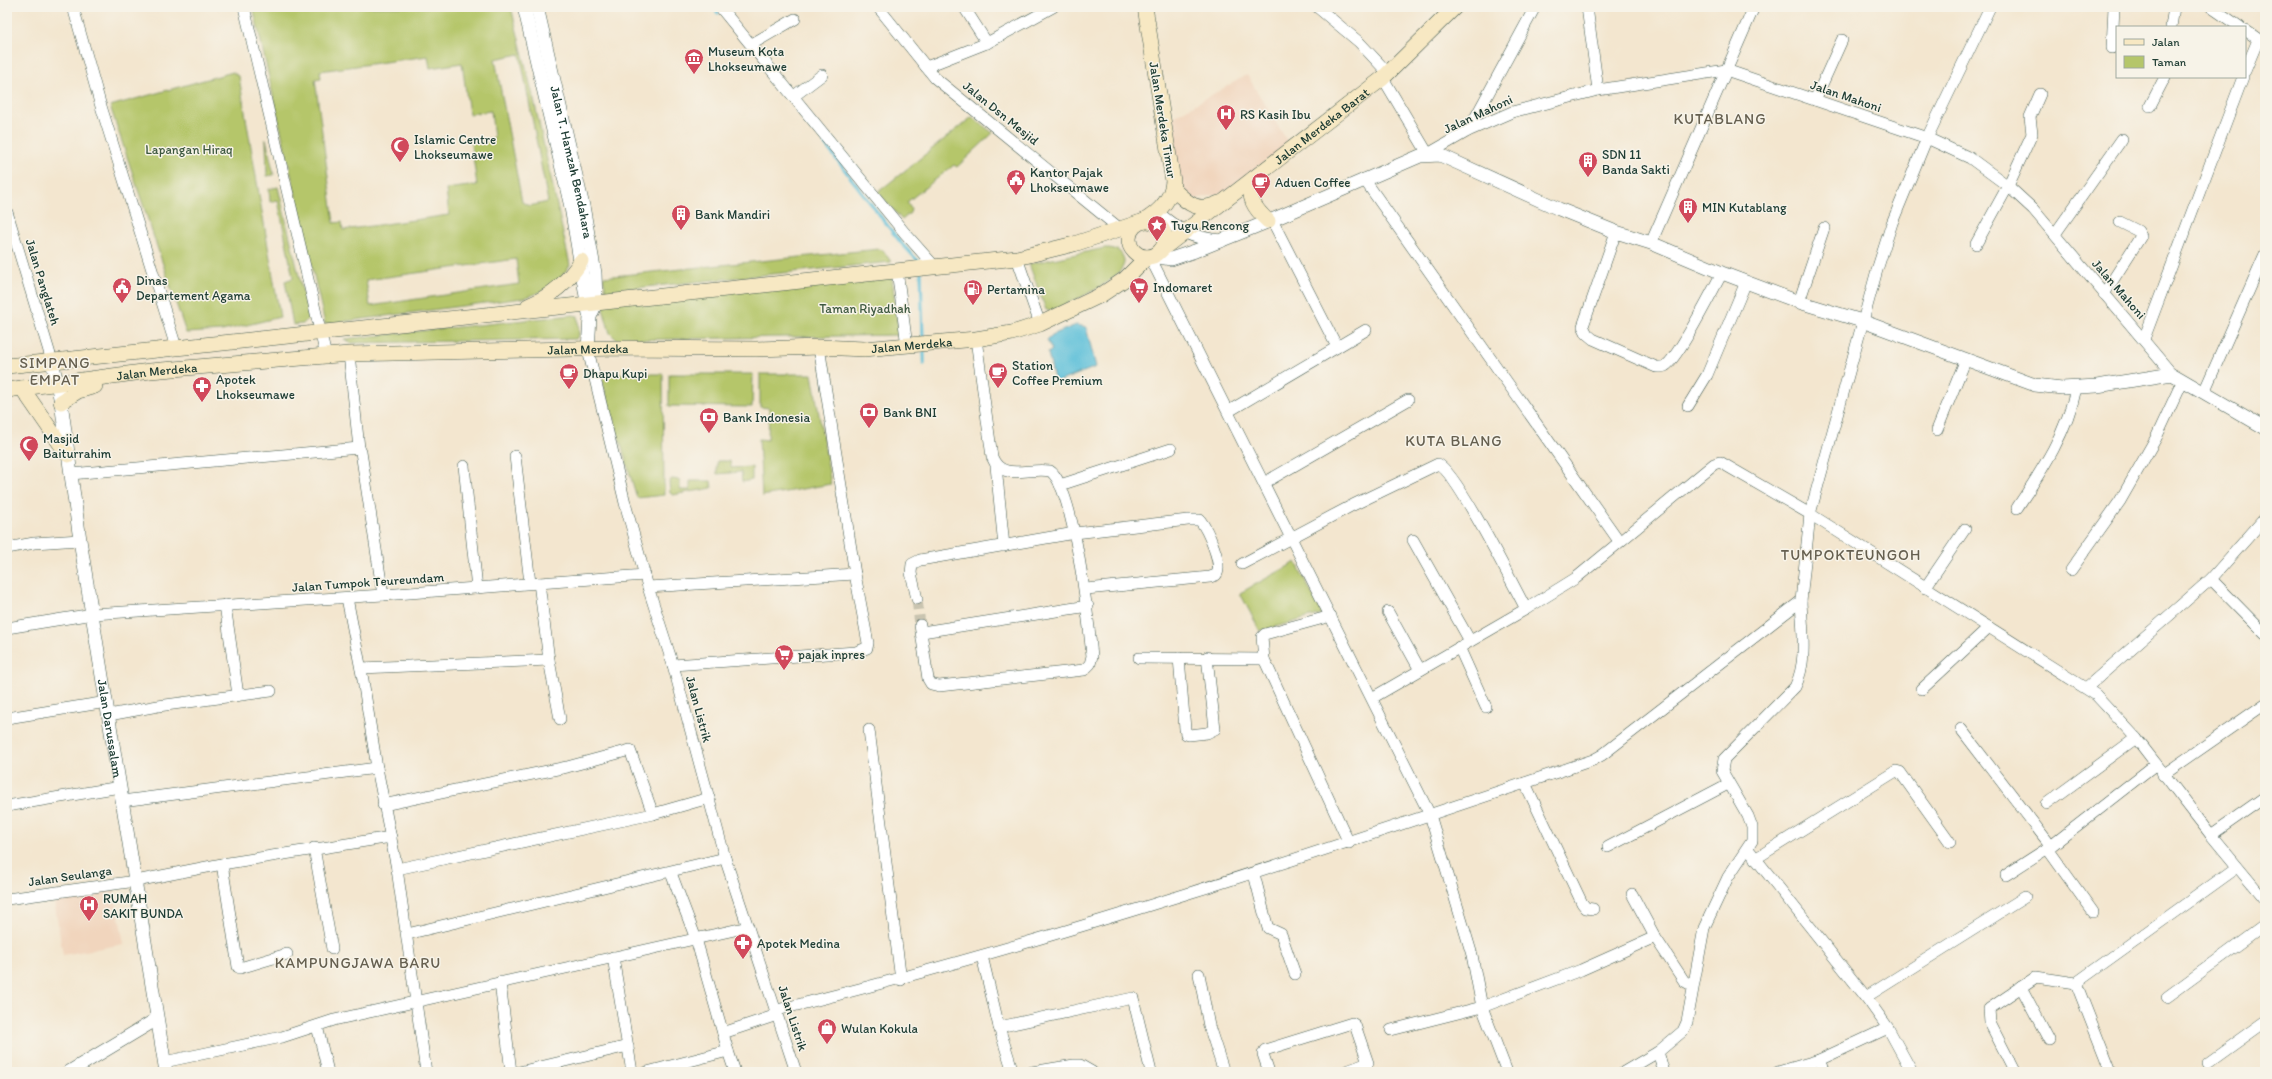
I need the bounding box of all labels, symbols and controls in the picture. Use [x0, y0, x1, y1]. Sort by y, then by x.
legend [2116, 26, 2246, 78]
text: Jalan [2152, 35, 2180, 49]
place label: Museum Kota Lhokseumawe [708, 44, 787, 74]
museum icon: Museum Kota Lhokseumawe [683, 47, 705, 75]
text: Taman [2152, 55, 2187, 69]
street label: Jalan Merdeka Timur [1146, 61, 1180, 180]
street label: Jalan Mahoni [1808, 77, 1884, 115]
street label: Jalan Dsn Mesjid [960, 78, 1042, 148]
street label: Jalan T. Hamzah Bendahara [548, 84, 596, 240]
street label: Jalan Merdeka Barat [1271, 84, 1372, 167]
street label: Jalan Mahoni [1441, 92, 1515, 136]
hospital icon: RS Kasih Ibu [1215, 103, 1237, 131]
place label: RS Kasih Ibu [1240, 107, 1311, 122]
district label: KUTABLANG [1673, 110, 1767, 128]
place label: Islamic Centre Lhokseumawe [414, 132, 496, 162]
mosque icon: Islamic Centre Lhokseumawe [389, 135, 411, 163]
park label: Lapangan Hiraq [145, 142, 233, 157]
place label: SDN 11 Banda Sakti [1602, 147, 1670, 177]
building icon: SDN 11 Banda Sakti [1577, 150, 1599, 178]
place label: Kantor Pajak Lhokseumawe [1030, 165, 1109, 195]
public building icon: Kantor Pajak Lhokseumawe [1005, 168, 1027, 196]
cafe icon: Aduen Coffee [1250, 171, 1272, 199]
place label: Aduen Coffee [1275, 175, 1351, 190]
building icon: MIN Kutablang [1677, 196, 1699, 224]
place label: MIN Kutablang [1702, 200, 1787, 215]
building icon: Bank Mandiri [670, 203, 692, 231]
place label: Bank Mandiri [695, 207, 770, 222]
place icon: Tugu Rencong [1146, 214, 1168, 242]
place label: Tugu Rencong [1171, 218, 1250, 233]
street label: Jalan Panglateh [23, 237, 63, 327]
street label: Jalan Mahoni [2089, 256, 2149, 322]
place label: Dinas Departement Agama [136, 273, 251, 303]
public building icon: Dinas Departement Agama [111, 276, 133, 304]
supermarket icon: Indomaret [1128, 276, 1150, 304]
fuel station icon: Pertamina [962, 278, 984, 306]
place label: Indomaret [1153, 280, 1213, 295]
place label: Pertamina [987, 282, 1045, 297]
park label: Taman Riyadhah [819, 301, 911, 316]
street label: Jalan Merdeka [871, 334, 953, 356]
street label: Jalan Merdeka [547, 340, 629, 357]
district label: SIMPANG EMPAT [20, 354, 90, 389]
place label: Station Coffee Premium [1012, 358, 1103, 388]
street label: Jalan Merdeka [115, 359, 198, 383]
cafe icon: Station Coffee Premium [987, 361, 1009, 389]
cafe icon: Dhapu Kupi [558, 362, 580, 390]
place label: Dhapu Kupi [583, 366, 647, 381]
place label: Apotek Lhokseumawe [216, 372, 295, 402]
pharmacy icon: Apotek Lhokseumawe [191, 375, 213, 403]
bank icon: Bank BNI [858, 401, 880, 429]
place label: Bank BNI [883, 405, 937, 420]
bank icon: Bank Indonesia [698, 406, 720, 434]
place label: Bank Indonesia [723, 410, 810, 425]
place label: Masjid Baiturrahim [43, 431, 112, 461]
district label: KUTA BLANG [1405, 432, 1503, 450]
mosque icon: Masjid Baiturrahim [18, 434, 40, 462]
district label: TUMPOKTEUNGOH [1781, 546, 1921, 564]
street label: Jalan Tumpok Teureundam [291, 569, 445, 595]
supermarket icon: pajak inpres [773, 643, 795, 671]
place label: pajak inpres [798, 647, 865, 662]
street label: Jalan Listrik [683, 674, 715, 744]
street label: Jalan Darussalam [95, 678, 126, 779]
street label: Jalan Seulanga [27, 863, 113, 889]
place label: RUMAH SAKIT BUNDA [103, 891, 184, 921]
hospital icon: RUMAH SAKIT BUNDA [78, 894, 100, 922]
pharmacy icon: Apotek Medina [732, 932, 754, 960]
place label: Apotek Medina [757, 936, 840, 951]
district label: KAMPUNGJAWA BARU [275, 954, 441, 972]
street label: Jalan Listrik [775, 983, 811, 1053]
shop icon: Wulan Kokula [816, 1017, 838, 1045]
place label: Wulan Kokula [841, 1021, 919, 1036]

